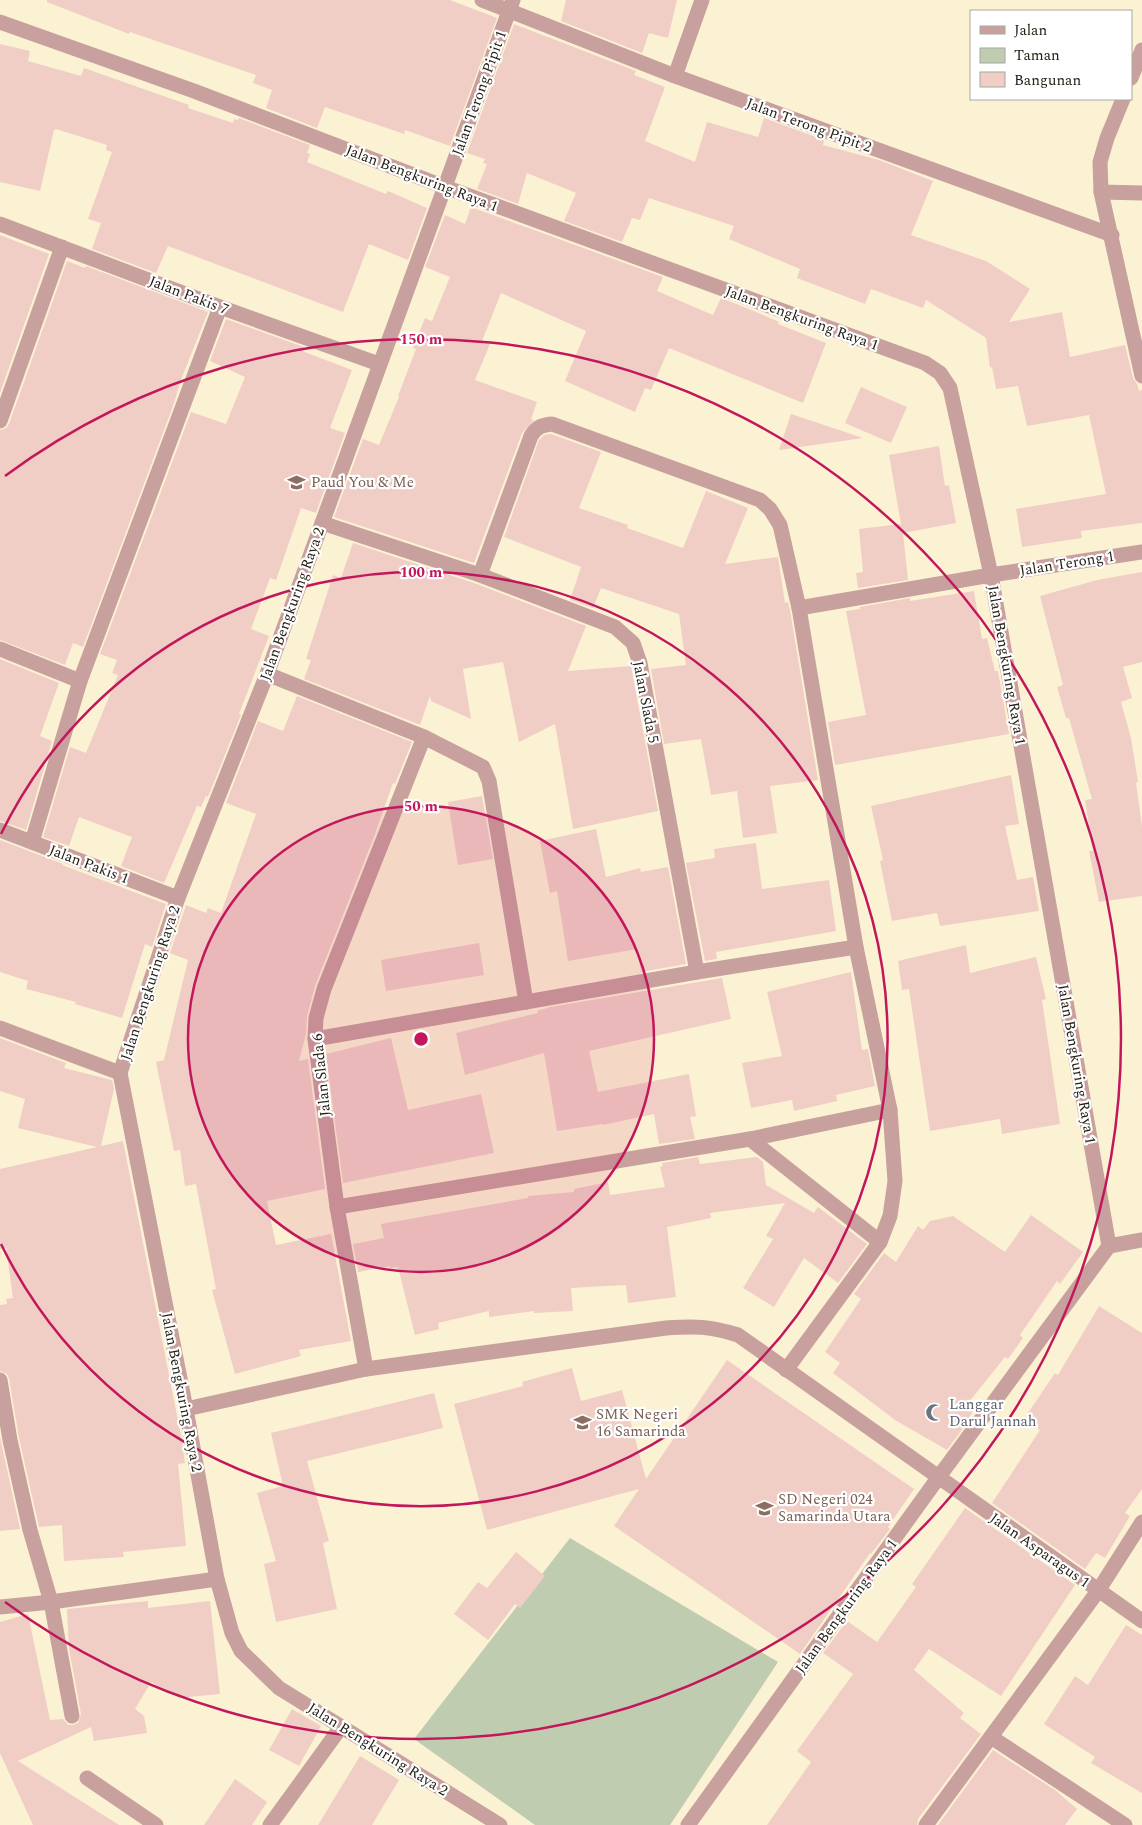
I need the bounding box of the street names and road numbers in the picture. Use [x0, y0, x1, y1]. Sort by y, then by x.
street label: Jalan Terong Pipit 1 [446, 27, 513, 159]
street label: Jalan Terong Pipit 2 [743, 92, 875, 159]
street label: Jalan Bengkuring Raya 1 [342, 139, 501, 218]
street label: Jalan Pakis 7 [146, 270, 232, 321]
street label: Jalan Bengkuring Raya 1 [722, 280, 882, 357]
street label: Jalan Bengkuring Raya 2 [254, 524, 331, 684]
street label: Jalan Terong 1 [1018, 545, 1116, 582]
street label: Jalan Bengkuring Raya 1 [981, 583, 1032, 747]
street label: Jalan Slada 5 [626, 659, 665, 745]
street label: Jalan Pakis 1 [46, 839, 132, 890]
street label: Jalan Bengkuring Raya 2 [115, 903, 186, 1064]
street label: Jalan Bengkuring Raya 1 [1051, 982, 1102, 1146]
street label: Jalan Slada 6 [306, 1032, 337, 1118]
street label: Jalan Bengkuring Raya 2 [155, 1310, 208, 1474]
street label: Jalan Asparagus 1 [985, 1507, 1095, 1594]
street label: Jalan Bengkuring Raya 1 [790, 1534, 903, 1679]
street label: Jalan Bengkuring Raya 2 [303, 1697, 452, 1802]

